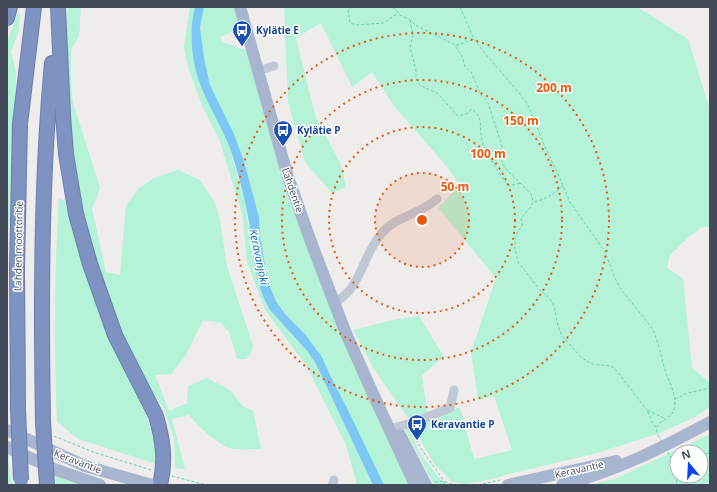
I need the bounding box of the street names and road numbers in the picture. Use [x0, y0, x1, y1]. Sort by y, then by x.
street label: Lahdentie [279, 166, 307, 215]
street label: Lahden moottoritie [10, 200, 26, 291]
street label: Keravantie [52, 446, 104, 477]
street label: Keravantie [553, 456, 605, 481]

